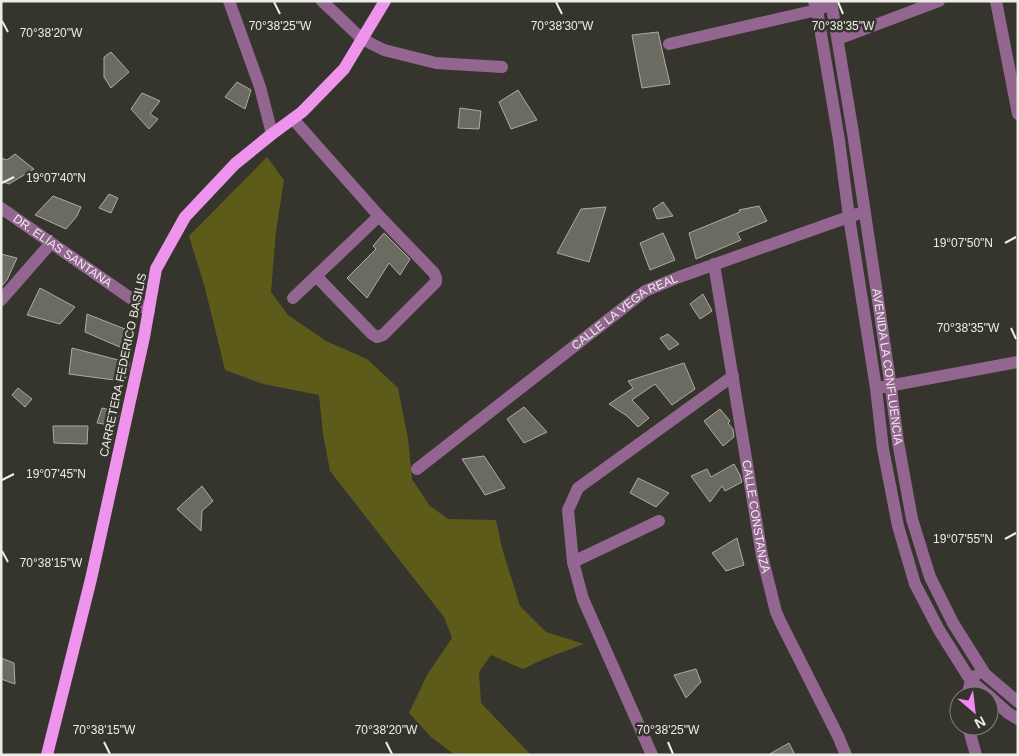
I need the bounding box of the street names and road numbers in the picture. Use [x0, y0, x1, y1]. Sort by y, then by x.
street label: DR. ELÍAS SANTANA [10, 212, 115, 290]
street label: CALLE LA VEGA REAL [569, 271, 680, 353]
street label: CARRETERA FEDERICO BASILIS [97, 272, 149, 458]
street label: AVENIDA LA CONFLUENCIA [869, 287, 905, 446]
street label: CALLE CONSTANZA [739, 459, 773, 575]

